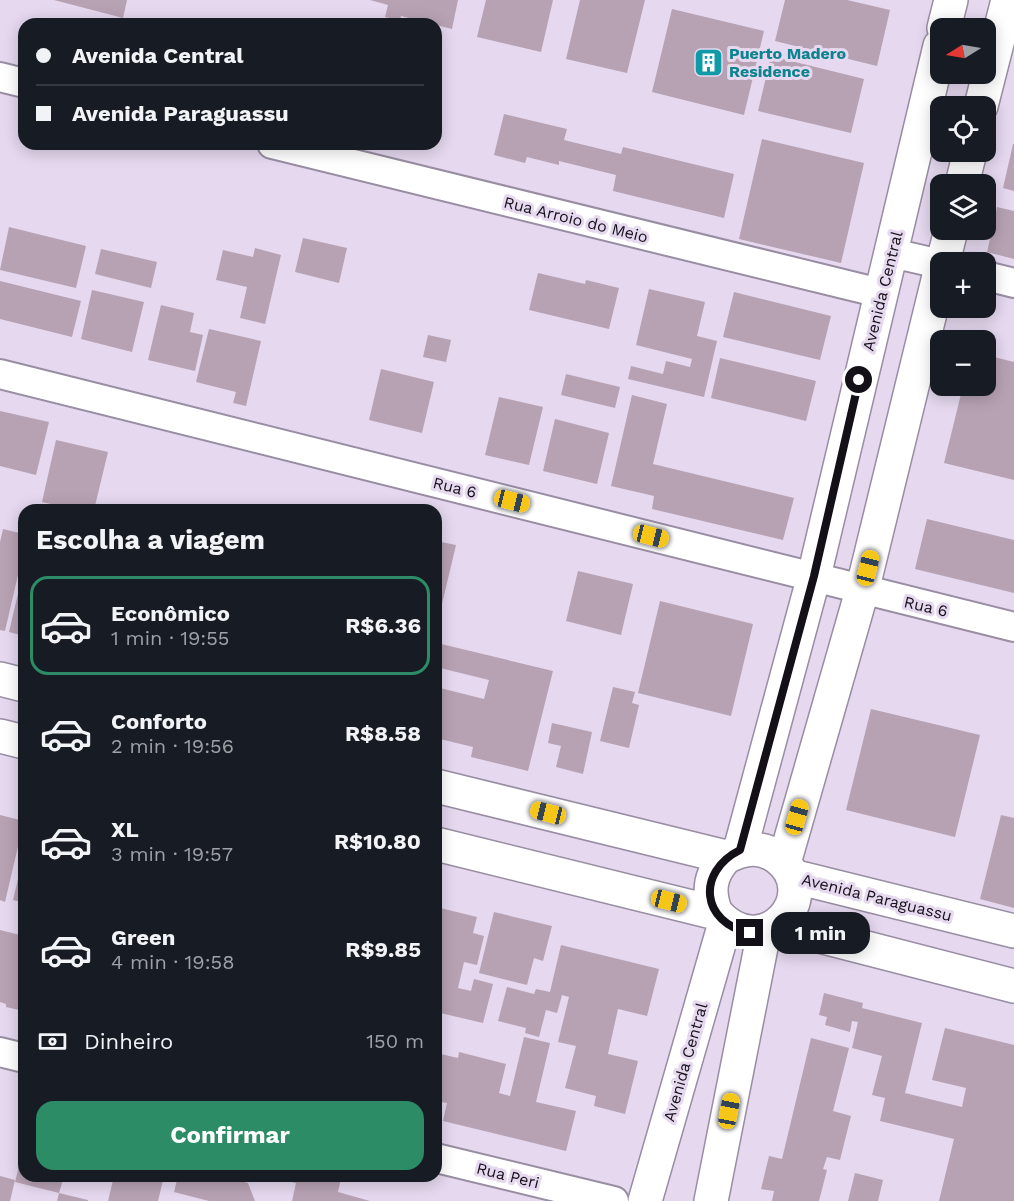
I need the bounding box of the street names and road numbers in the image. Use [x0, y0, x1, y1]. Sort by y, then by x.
street label: Rua Arroio do Meio [502, 192, 650, 247]
street label: Avenida Central [858, 229, 907, 353]
street label: Rua 6 [431, 473, 479, 502]
street label: Rua 6 [902, 592, 950, 621]
street label: Avenida Paraguassu [800, 870, 954, 925]
street label: Avenida Central [659, 1000, 712, 1124]
street label: Rua Peri [474, 1159, 541, 1192]

